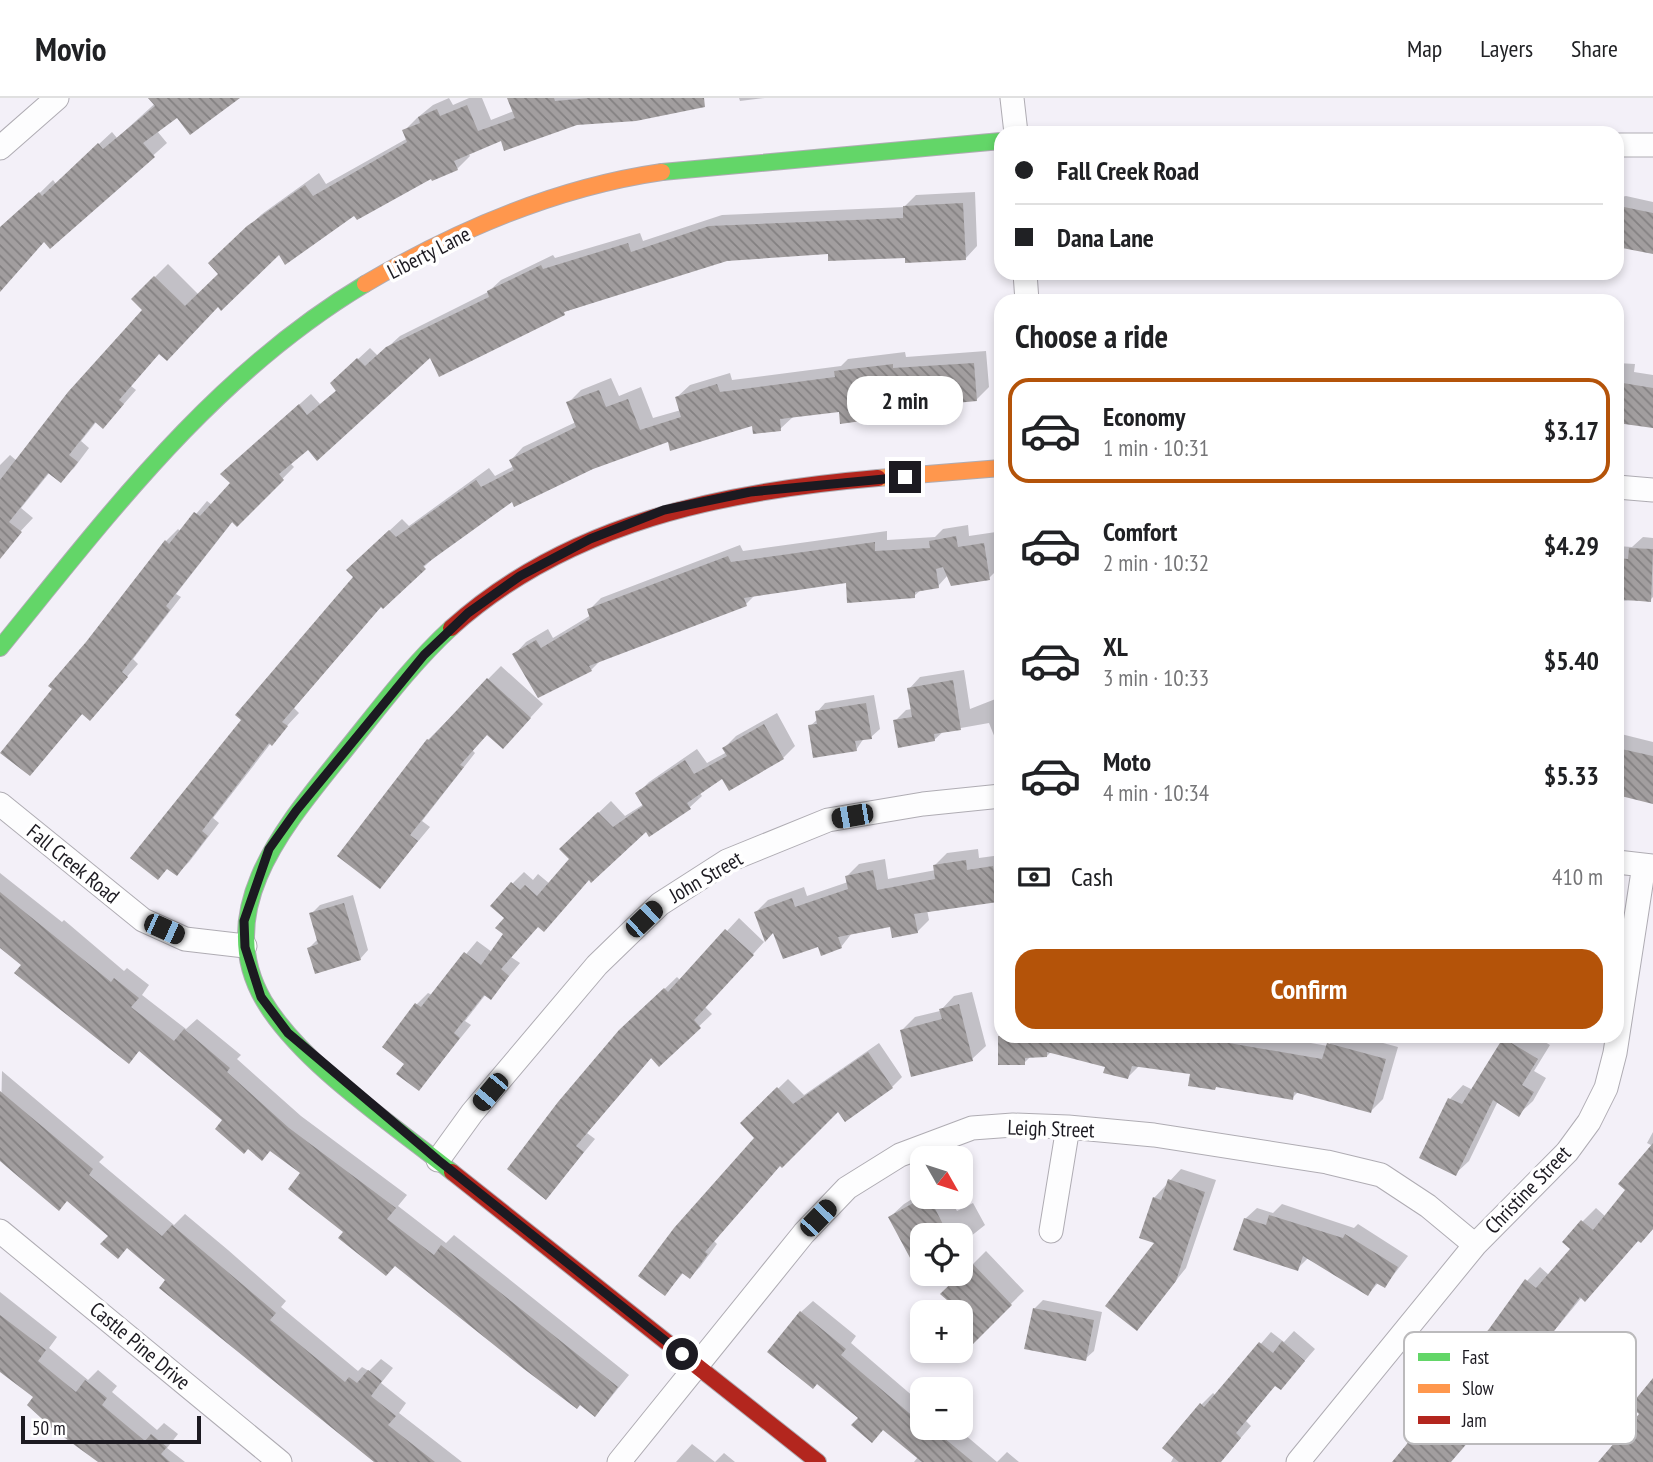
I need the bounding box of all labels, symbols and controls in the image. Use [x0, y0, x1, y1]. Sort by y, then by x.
text: Movio [35, 27, 107, 70]
text: Map [1407, 33, 1442, 64]
text: Layers [1480, 33, 1533, 64]
text: Share [1571, 33, 1618, 64]
text: Fall Creek Road [1057, 154, 1199, 187]
street label: Liberty Lane [383, 220, 475, 285]
text: Dana Lane [1057, 221, 1154, 254]
text: Choose a ride [1015, 315, 1168, 357]
callout: 2 min [847, 376, 963, 424]
text: 2 min [882, 386, 928, 415]
icon: car [1019, 399, 1082, 462]
text: Economy [1103, 400, 1185, 433]
text: $3.17 [1544, 414, 1599, 447]
text: 1 min · 10:31 [1103, 433, 1209, 462]
route end [889, 461, 921, 493]
icon: car [1019, 514, 1082, 577]
text: Comfort [1103, 515, 1177, 548]
text: $4.29 [1544, 529, 1599, 562]
text: 2 min · 10:32 [1103, 548, 1209, 577]
icon: car [1019, 629, 1082, 692]
text: XL [1103, 630, 1128, 663]
text: $5.40 [1544, 644, 1599, 677]
text: 3 min · 10:33 [1103, 663, 1209, 692]
icon: car [1019, 744, 1082, 807]
text: Moto [1103, 745, 1151, 778]
text: $5.33 [1544, 759, 1599, 792]
text: 4 min · 10:34 [1103, 778, 1209, 807]
car [830, 802, 875, 830]
street label: Fall Creek Road [21, 818, 125, 909]
street label: John Street [663, 845, 748, 909]
icon: cash [1015, 858, 1053, 896]
text: Cash [1071, 860, 1113, 893]
text: 410 m [1552, 862, 1603, 891]
car [622, 897, 667, 941]
car [141, 911, 188, 947]
button: Confirm [1015, 949, 1603, 1029]
car [469, 1069, 512, 1115]
street label: Leigh Street [1007, 1113, 1095, 1144]
street label: Christine Street [1479, 1140, 1577, 1239]
north arrow [910, 1146, 973, 1209]
map controls [910, 1146, 973, 1440]
car [796, 1196, 841, 1240]
button: locate [910, 1223, 973, 1286]
street label: Castle Pine Drive [84, 1296, 196, 1396]
button: + [910, 1300, 973, 1363]
legend [1404, 1332, 1636, 1444]
route start [666, 1338, 698, 1370]
text: Fast [1462, 1345, 1490, 1369]
text: Slow [1462, 1376, 1495, 1400]
button: − [910, 1377, 973, 1440]
text: Jam [1461, 1408, 1487, 1432]
scale bar [21, 1413, 201, 1445]
text: 50 m [32, 1416, 66, 1440]

